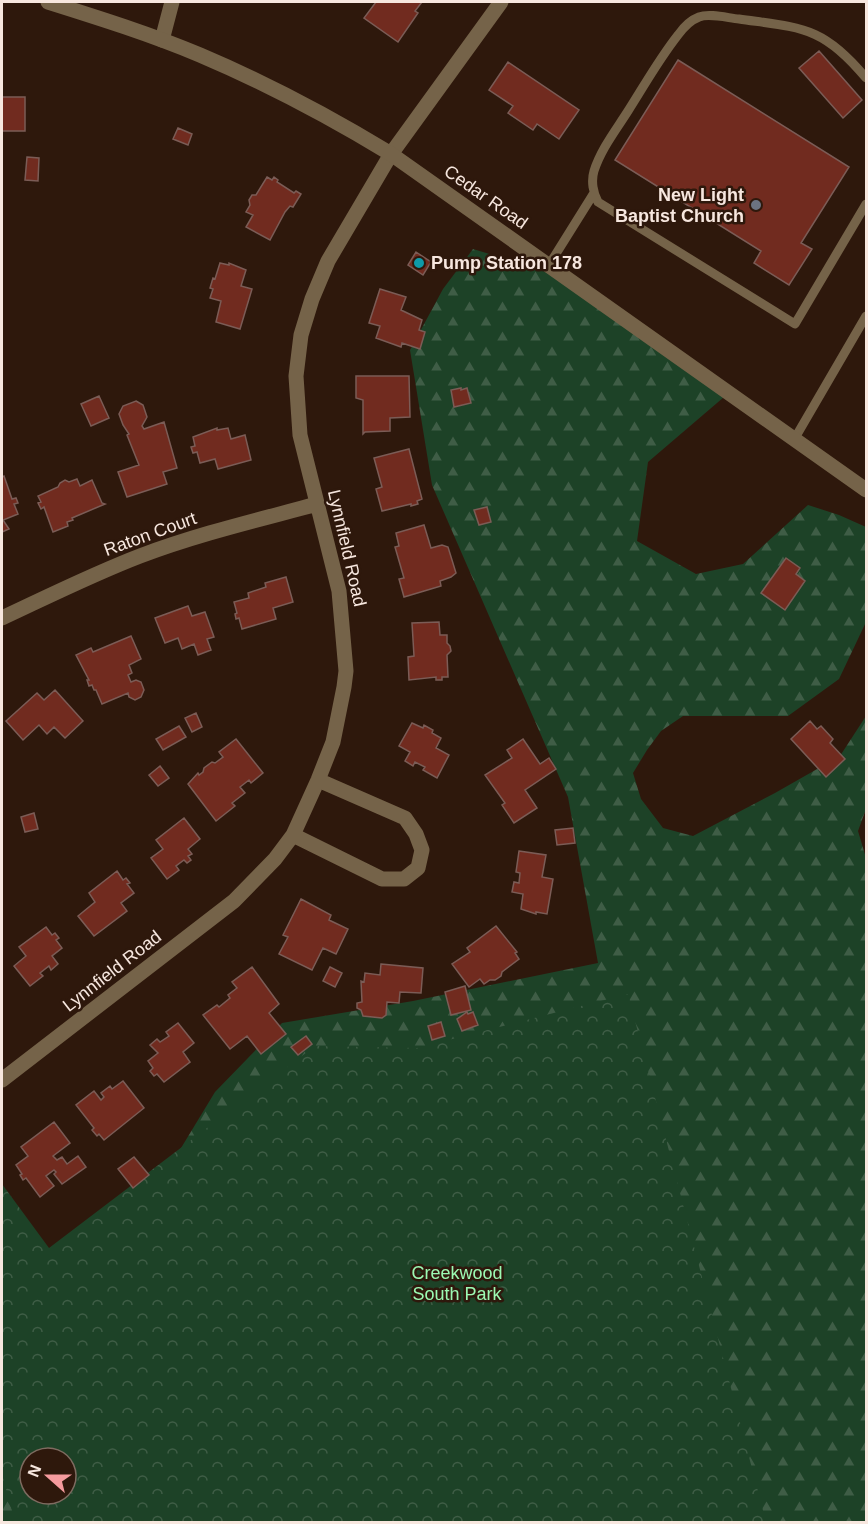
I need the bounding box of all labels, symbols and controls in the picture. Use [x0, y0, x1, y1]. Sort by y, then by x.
street label: Cedar Road [441, 161, 531, 233]
place label: New Light Baptist Church [615, 185, 744, 226]
marker: New Light Baptist Church [749, 198, 763, 212]
place label: Pump Station 178 [431, 253, 582, 273]
marker: Pump Station 178 [412, 256, 426, 270]
street label: Lynnfield Road [324, 488, 370, 608]
street label: Raton Court [101, 508, 199, 560]
street label: Lynnfield Road [59, 926, 165, 1016]
park label: Creekwood South Park [411, 1263, 503, 1304]
north arrow [18, 1446, 78, 1506]
text: N [24, 1462, 44, 1479]

